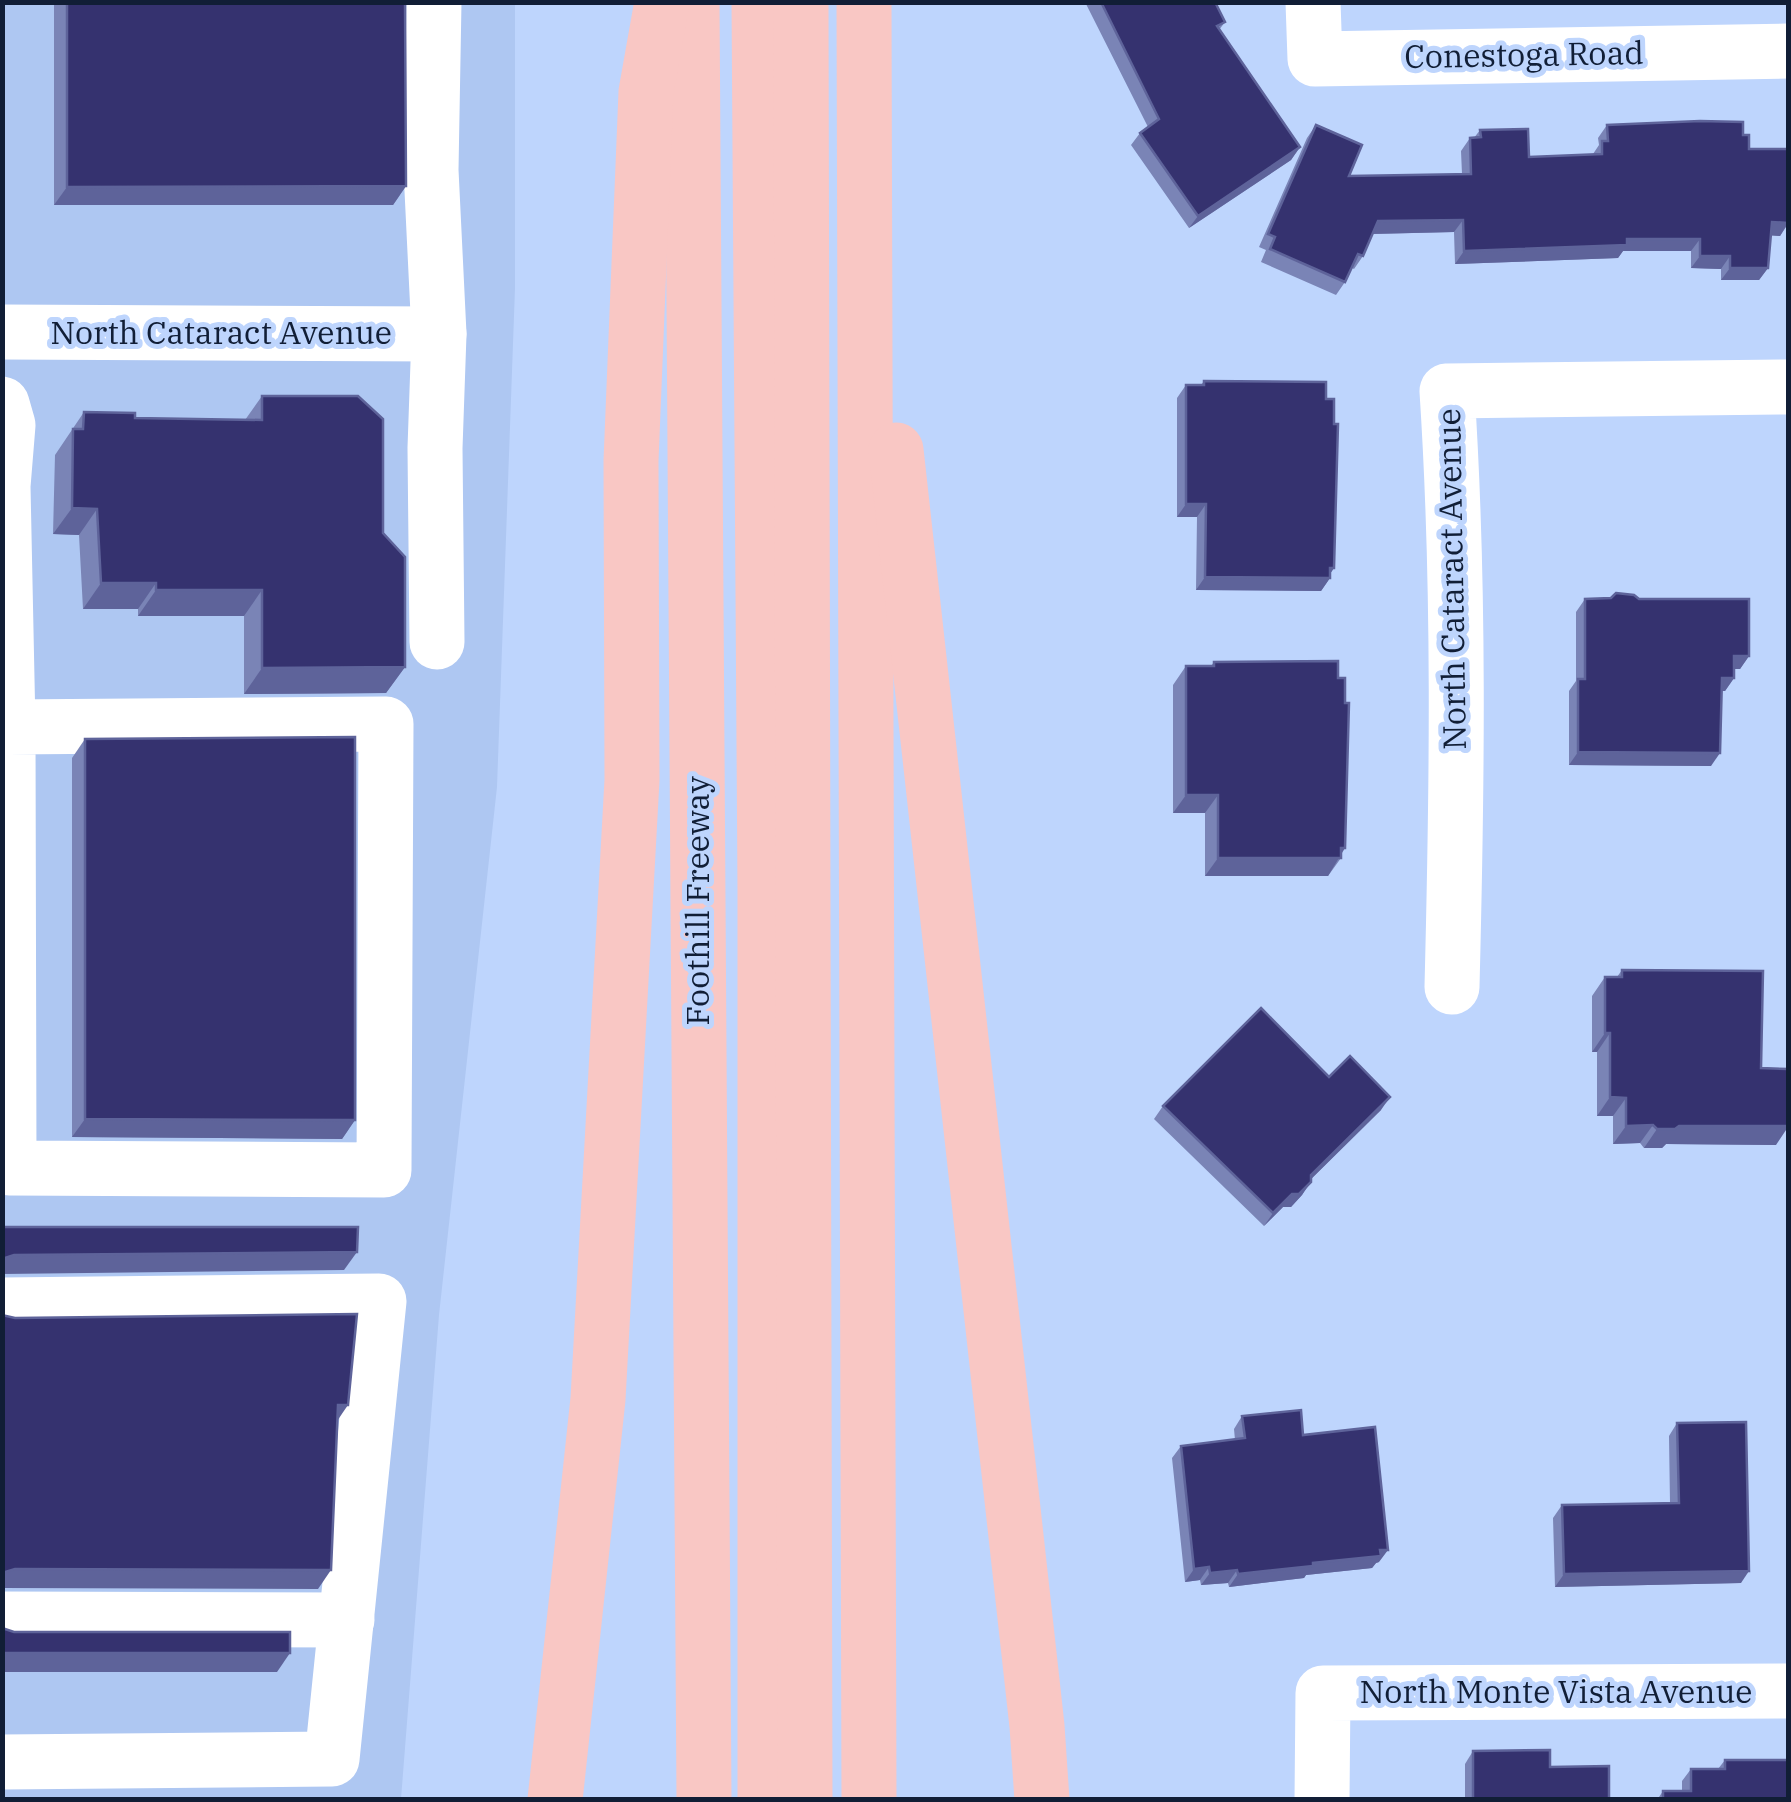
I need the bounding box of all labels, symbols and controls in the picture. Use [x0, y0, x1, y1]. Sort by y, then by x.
street label: Conestoga Road [1404, 31, 1644, 77]
street label: North Cataract Avenue [50, 311, 392, 353]
street label: North Cataract Avenue [1427, 408, 1475, 750]
street label: Foothill Freeway [676, 775, 718, 1026]
street label: North Monte Vista Avenue [1360, 1670, 1753, 1712]

